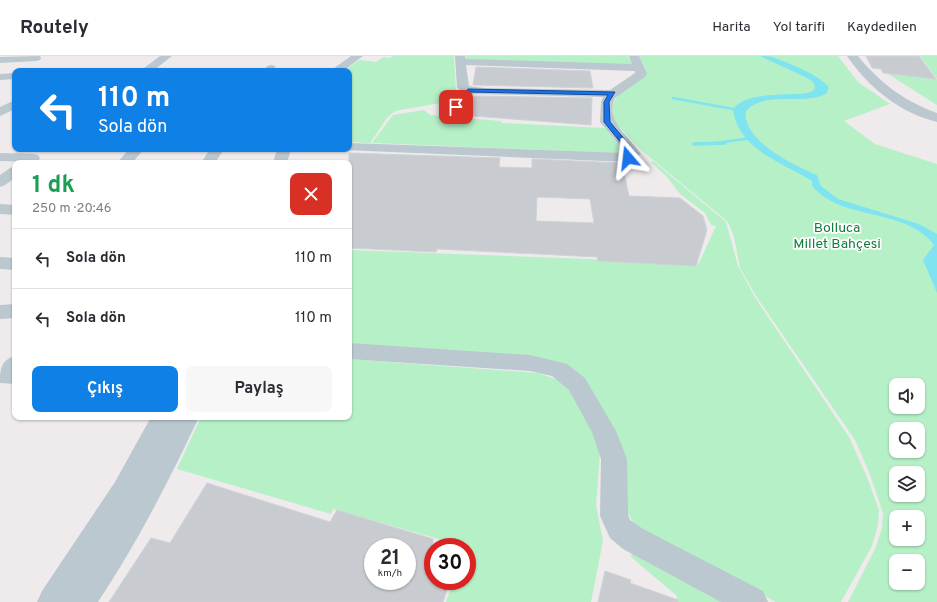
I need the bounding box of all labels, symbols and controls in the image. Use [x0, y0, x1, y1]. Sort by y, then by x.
text: Routely [20, 16, 89, 40]
text: Harita [712, 19, 751, 36]
text: Yol tarifi [773, 19, 825, 36]
text: Kaydedilen [847, 19, 917, 36]
text: 110 m [98, 81, 170, 117]
icon: left [32, 84, 84, 136]
pin [439, 90, 473, 124]
icon: arrive [445, 96, 467, 118]
text: Sola dön [98, 116, 167, 139]
position arrow [607, 137, 649, 179]
text: 1 dk [32, 171, 75, 201]
button: close [290, 173, 332, 215]
text: 250 m · 20:46 [32, 201, 112, 217]
park label: Bolluca Millet Bahçesi [793, 220, 881, 253]
icon: left [32, 248, 54, 270]
text: Sola dön [66, 249, 126, 268]
text: 110 m [295, 249, 332, 268]
icon: left [32, 308, 54, 330]
text: Sola dön [66, 309, 126, 328]
text: 110 m [295, 309, 332, 328]
button: Çıkış [32, 366, 178, 412]
button: Paylaş [186, 366, 332, 412]
map controls [889, 378, 925, 590]
button: sound [889, 378, 925, 414]
button: search [889, 422, 925, 458]
button: layers [889, 466, 925, 502]
button: + [889, 510, 925, 546]
speed limit sign: 30 [424, 538, 476, 590]
text: 21 [380, 546, 400, 572]
button: − [889, 554, 925, 590]
text: km/h [378, 567, 402, 580]

